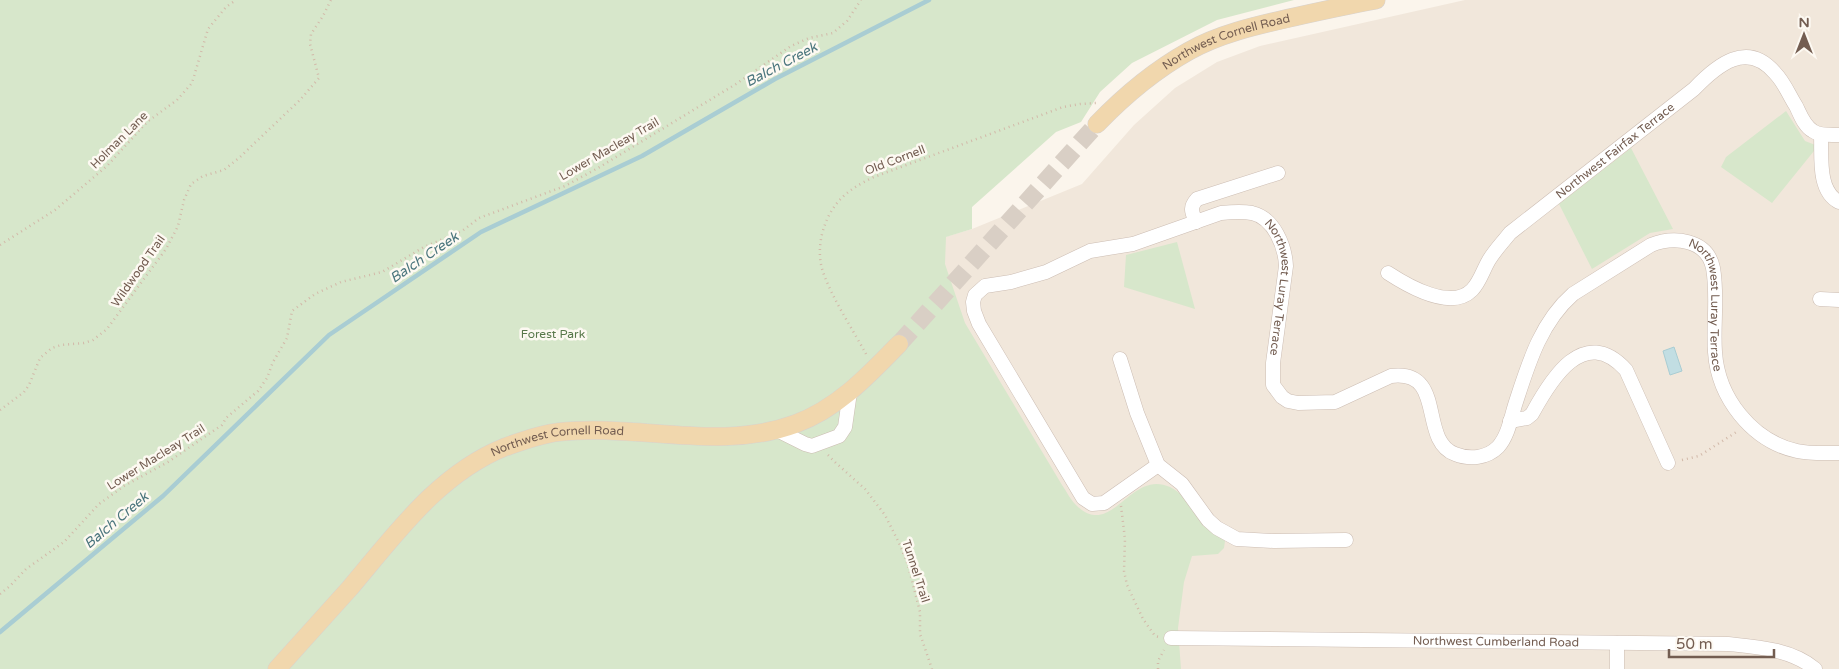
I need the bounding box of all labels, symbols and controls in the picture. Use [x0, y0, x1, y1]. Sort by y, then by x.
north arrow [1779, 10, 1829, 60]
street label: Northwest Cornell Road [1160, 11, 1291, 73]
text: N [1798, 14, 1810, 31]
water label: Balch Creek [742, 38, 821, 90]
street label: Northwest Fairfax Terrace [1553, 100, 1677, 202]
street label: Holman Lane [87, 108, 151, 172]
street label: Lower Macleay Trail [557, 115, 661, 183]
street label: Old Cornell [863, 142, 927, 178]
street label: Northwest Luray Terrace [1262, 216, 1293, 357]
water label: Balch Creek [387, 228, 463, 287]
street label: Wildwood Trail [108, 233, 168, 309]
street label: Northwest Luray Terrace [1687, 236, 1725, 373]
park label: Forest Park [521, 327, 586, 341]
street label: Lower Macleay Trail [105, 421, 207, 493]
street label: Northwest Cornell Road [488, 423, 624, 459]
water label: Balch Creek [81, 488, 153, 552]
street label: Tunnel Trail [899, 538, 933, 604]
scale bar [1669, 626, 1774, 658]
street label: Northwest Cumberland Road [1413, 634, 1579, 649]
text: 50 m [1676, 635, 1713, 653]

